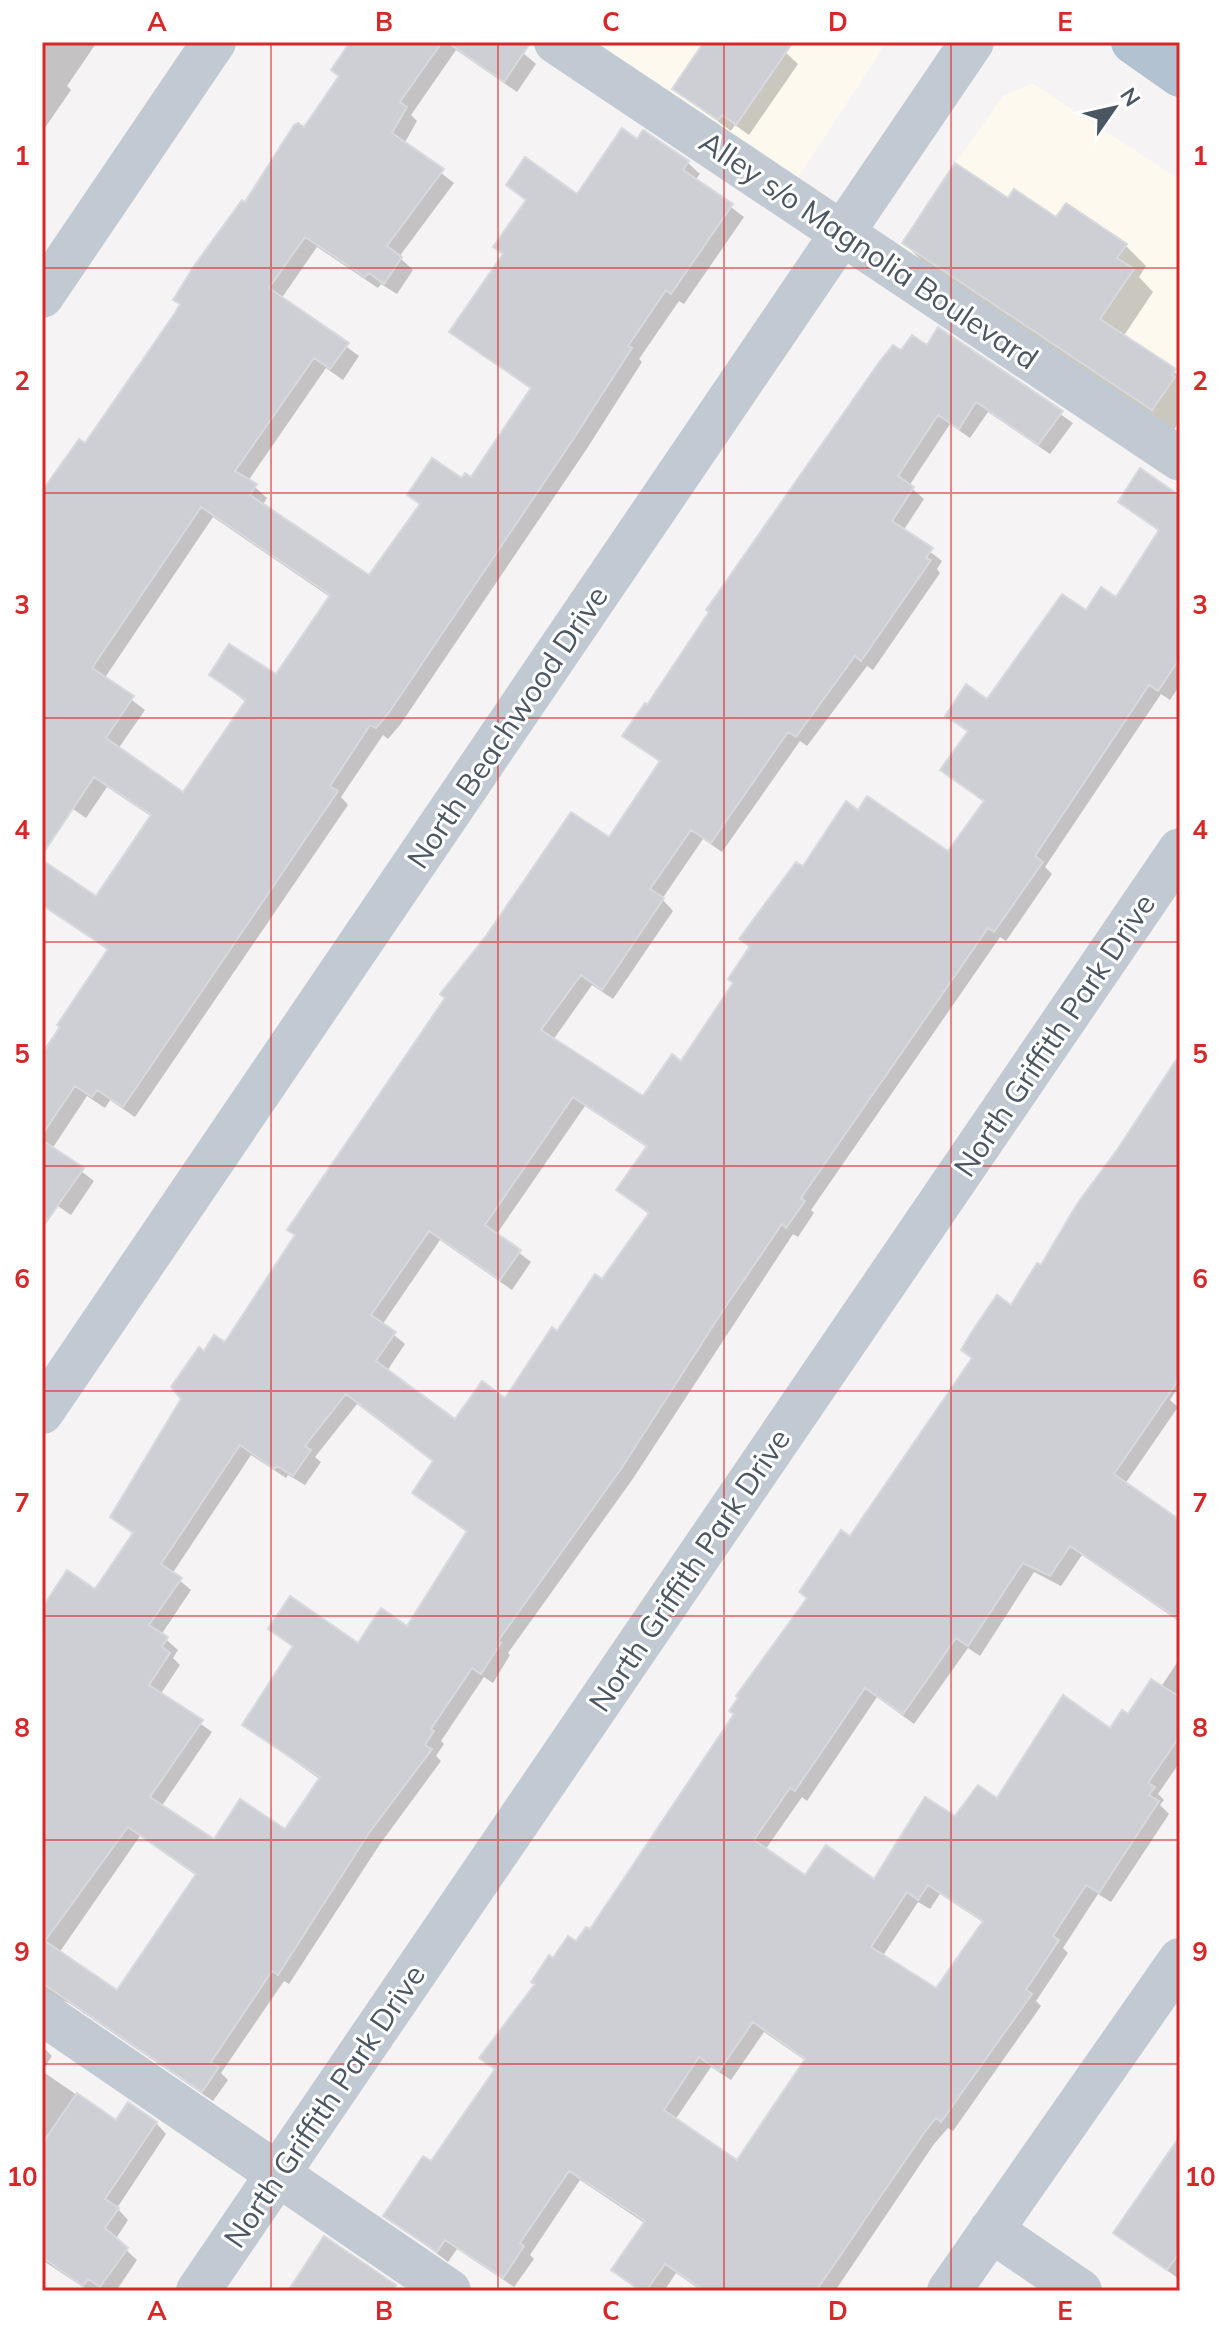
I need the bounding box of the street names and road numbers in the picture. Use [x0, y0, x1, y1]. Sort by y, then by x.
street label: Alley s/o Magnolia Boulevard [693, 122, 1045, 378]
street label: North Beachwood Drive [398, 579, 616, 875]
street label: North Griffith Park Drive [945, 886, 1163, 1184]
street label: North Griffith Park Drive [580, 1421, 798, 1719]
street label: North Griffith Park Drive [215, 1957, 433, 2255]

